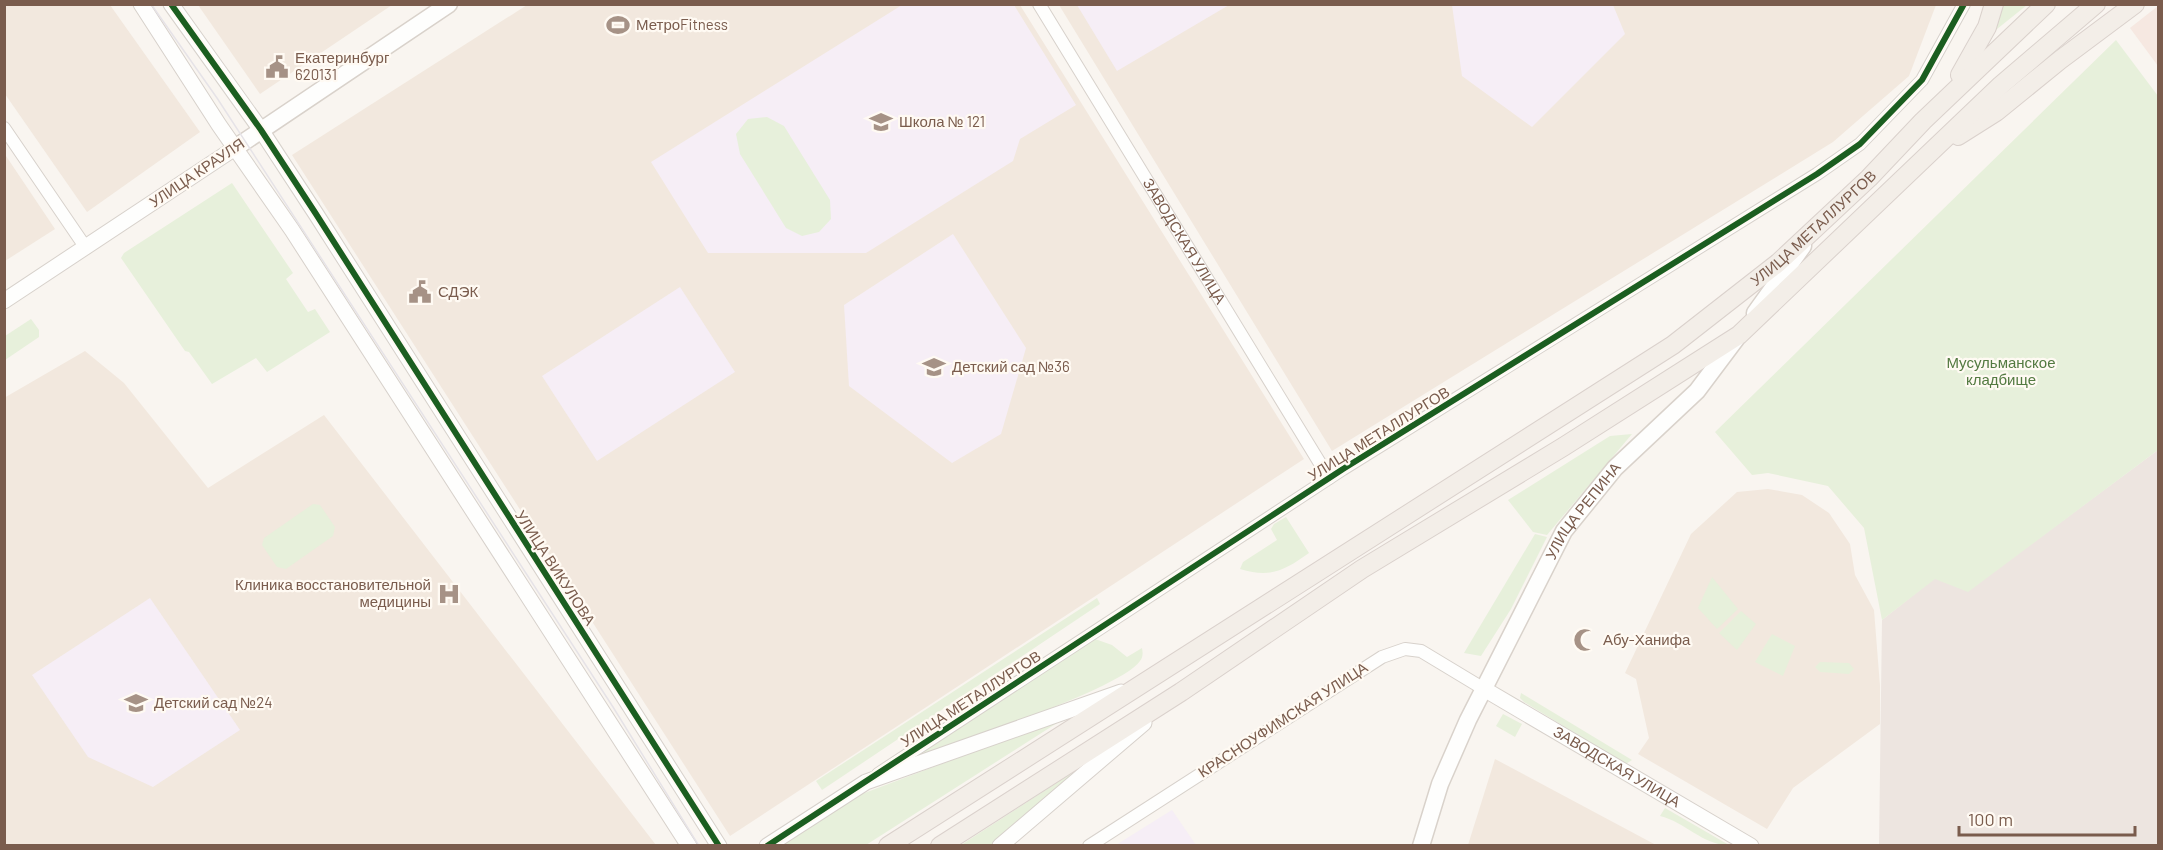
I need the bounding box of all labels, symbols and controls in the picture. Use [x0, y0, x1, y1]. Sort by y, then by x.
sports icon: МетроFitness [605, 12, 631, 38]
place label: МетроFitness [636, 15, 728, 33]
place label: Екатеринбург 620131 [295, 48, 390, 83]
public building icon: Екатеринбург 620131 [264, 54, 290, 80]
school or university icon: Школа № 121 [868, 109, 894, 135]
place label: Школа № 121 [899, 112, 985, 130]
street label: УЛИЦА КРАУЛЯ [146, 134, 247, 211]
street label: УЛИЦА МЕТАЛЛУРГОВ [1746, 166, 1879, 289]
street label: ЗАВОДСКАЯ УЛИЦА [1140, 174, 1230, 307]
public building icon: СДЭК [407, 279, 433, 305]
place label: СДЭК [438, 282, 478, 300]
park label: Мусульманское кладбище [1946, 353, 2056, 388]
school or university icon: Детский сад №36 [921, 354, 947, 380]
place label: Детский сад №36 [952, 357, 1070, 375]
street label: УЛИЦА МЕТАЛЛУРГОВ [1304, 382, 1453, 484]
street label: УЛИЦА РЕПИНА [1541, 458, 1624, 562]
street label: УЛИЦА ВИКУЛОВА [512, 507, 600, 628]
place label: Клиника восстановительной медицины [235, 575, 431, 610]
hospital icon: Клиника восстановительной медицины [436, 581, 462, 607]
mosque icon: Абу-Ханифа [1572, 627, 1598, 653]
place label: Абу-Ханифа [1603, 630, 1691, 648]
street label: УЛИЦА МЕТАЛЛУРГОВ [897, 646, 1044, 750]
street label: КРАСНОУФИМСКАЯ УЛИЦА [1194, 658, 1371, 781]
school or university icon: Детский сад №24 [123, 690, 149, 716]
place label: Детский сад №24 [154, 693, 273, 711]
street label: ЗАВОДСКАЯ УЛИЦА [1550, 722, 1684, 811]
scale bar [1959, 799, 2134, 837]
text: 100 m [1968, 808, 2013, 830]

